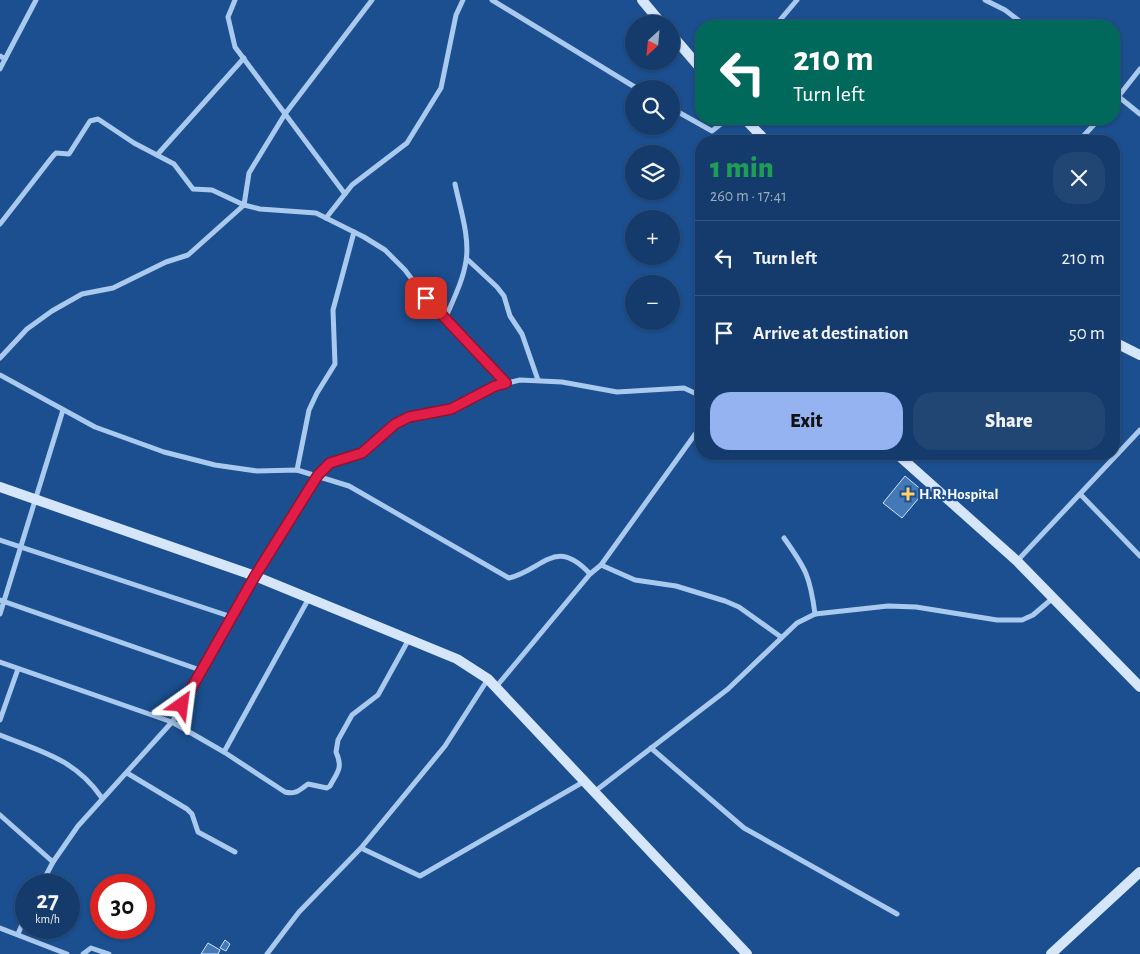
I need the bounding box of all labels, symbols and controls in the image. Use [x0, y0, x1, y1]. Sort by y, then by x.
north arrow [625, 15, 680, 70]
map controls [625, 15, 680, 330]
icon: left [710, 40, 775, 105]
text: 210 m [793, 42, 874, 77]
button: search [625, 80, 680, 135]
text: Turn left [793, 83, 865, 105]
button: layers [625, 145, 680, 200]
button: close [1053, 152, 1105, 204]
text: 1 min [710, 153, 774, 183]
text: 260 m · 17:41 [710, 188, 787, 204]
button: + [625, 210, 680, 265]
icon: left [710, 244, 738, 272]
text: Turn left [753, 249, 817, 268]
text: 210 m [1061, 249, 1105, 268]
button: − [625, 275, 680, 330]
pin [405, 277, 447, 319]
icon: arrive [412, 284, 440, 312]
icon: arrive [710, 319, 738, 347]
text: Arrive at destination [753, 324, 909, 343]
text: 50 m [1069, 324, 1105, 343]
button: Exit [710, 392, 903, 450]
button: Share [913, 392, 1105, 450]
marker: H.R. Hospital [901, 487, 915, 501]
place label: H.R. Hospital [919, 487, 998, 502]
position arrow [155, 678, 207, 730]
speed limit sign: 30 [90, 874, 155, 939]
text: 27 [36, 888, 59, 913]
text: km/h [35, 913, 60, 925]

